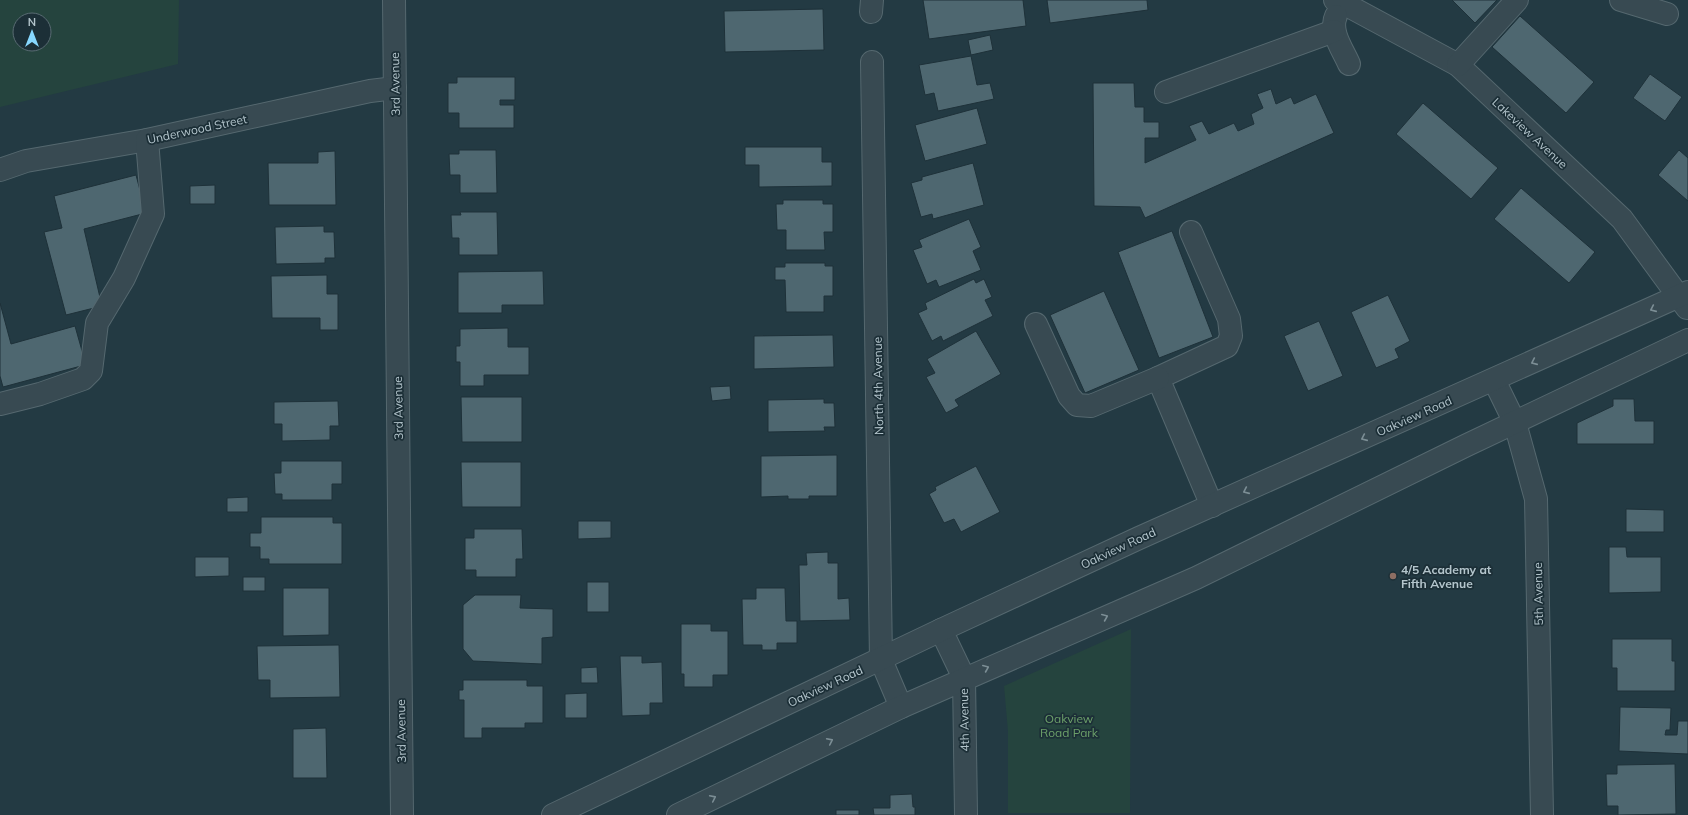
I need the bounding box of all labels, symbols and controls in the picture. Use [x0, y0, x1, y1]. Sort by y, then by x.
north arrow [12, 12, 52, 52]
text: N [28, 15, 36, 29]
street label: 3rd Avenue [387, 52, 403, 116]
street label: Lakeview Avenue [1489, 94, 1571, 172]
street label: Underwood Street [146, 111, 248, 147]
one-way arrow [1649, 304, 1657, 312]
street label: North 4th Avenue [870, 337, 886, 435]
one-way arrow [1531, 357, 1539, 365]
street label: 3rd Avenue [390, 376, 406, 440]
street label: Oakview Road [1374, 393, 1454, 439]
one-way arrow [1361, 433, 1369, 441]
one-way arrow [1242, 486, 1250, 494]
street label: Oakview Road [1078, 524, 1158, 572]
place label: 4/5 Academy at Fifth Avenue [1401, 562, 1492, 591]
street label: 5th Avenue [1530, 562, 1546, 626]
marker: 4/5 Academy at Fifth Avenue [1388, 571, 1398, 581]
one-way arrow [1102, 613, 1109, 621]
street label: Oakview Road [785, 662, 865, 710]
one-way arrow [982, 665, 989, 673]
street label: 4th Avenue [956, 688, 972, 752]
street label: 3rd Avenue [393, 699, 409, 763]
park label: Oakview Road Park [1040, 711, 1099, 740]
one-way arrow [826, 738, 833, 746]
one-way arrow [709, 795, 717, 803]

